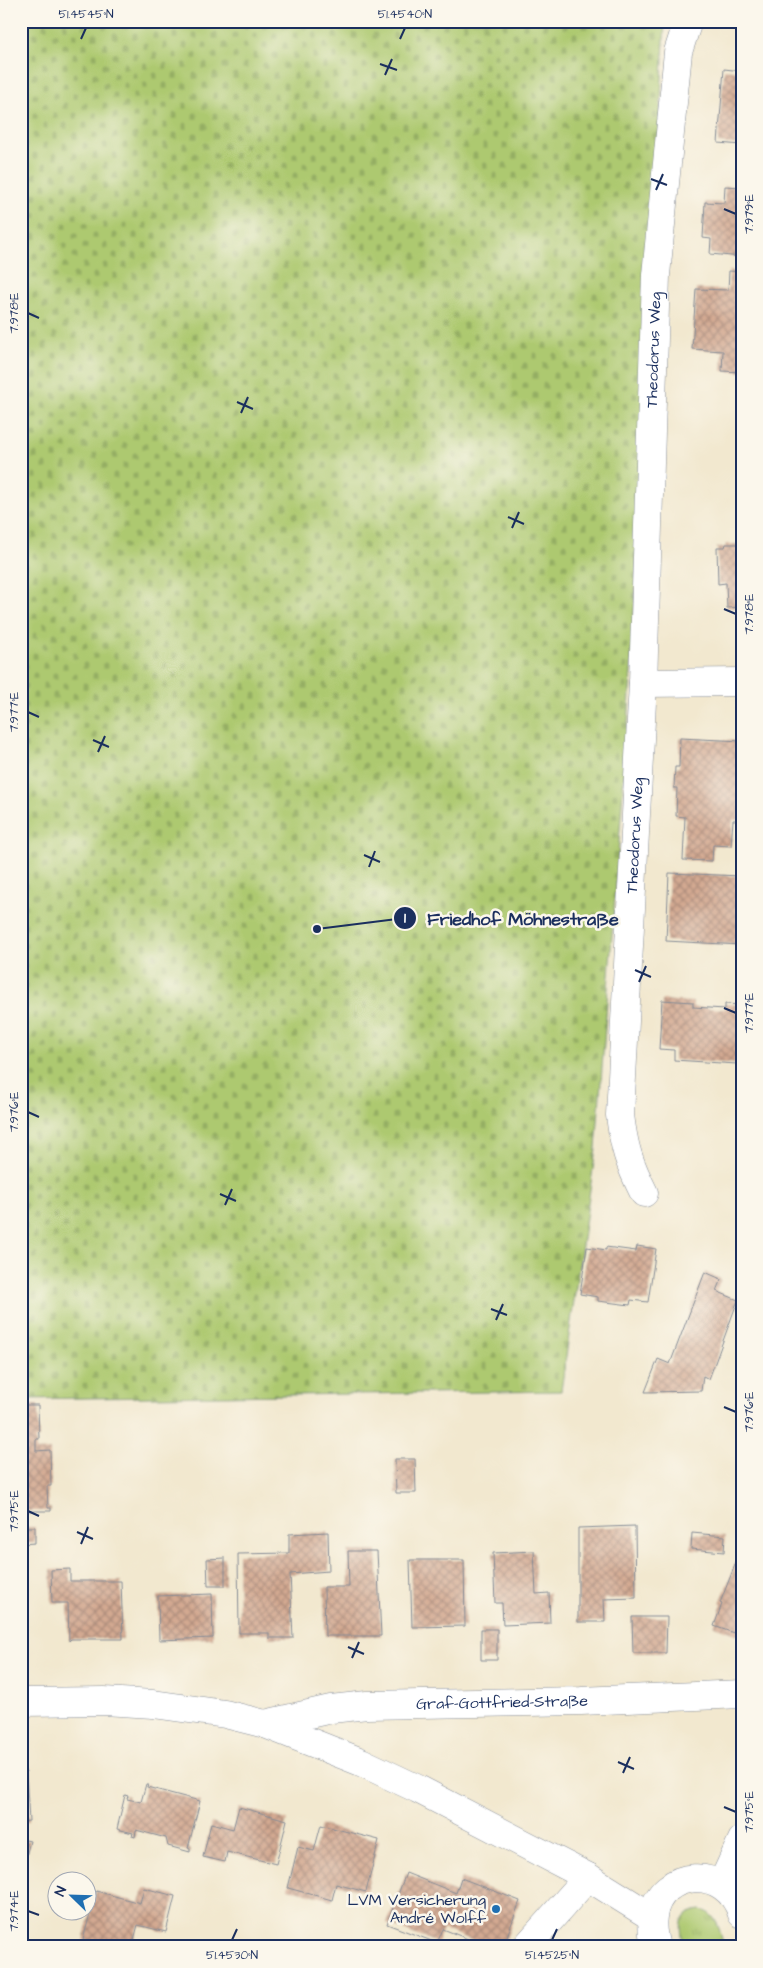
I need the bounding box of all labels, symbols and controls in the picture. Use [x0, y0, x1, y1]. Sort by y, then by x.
text: 51.4545°N [58, 6, 114, 23]
text: 51.4540°N [378, 6, 433, 23]
text: 7.979°E [741, 194, 758, 234]
street label: Theodorus Weg [641, 292, 667, 408]
text: 7.978°E [6, 293, 23, 333]
text: 7.978°E [741, 594, 758, 634]
text: 7.977°E [6, 692, 23, 732]
street label: Theodorus Weg [621, 777, 650, 894]
callout: Friedhof Möhnestraße [392, 902, 629, 935]
text: Friedhof Möhnestraße [427, 907, 619, 932]
text: 1 [404, 908, 406, 929]
text: 7.977°E [741, 993, 758, 1033]
text: 7.976°E [6, 1092, 23, 1132]
text: 7.976°E [741, 1392, 758, 1432]
text: 7.975°E [6, 1490, 23, 1532]
street label: Graf-Gottfried-Straße [416, 1690, 589, 1715]
text: 7.975°E [741, 1791, 758, 1833]
north arrow [48, 1870, 98, 1920]
text: N [50, 1883, 72, 1899]
place label: LVM Versicherung André Wolff [347, 1889, 487, 1929]
text: 7.974°E [6, 1890, 23, 1932]
marker: LVM Versicherung André Wolff [490, 1903, 502, 1915]
text: 51.4530°N [206, 1947, 259, 1964]
text: 51.4525°N [525, 1947, 579, 1964]

